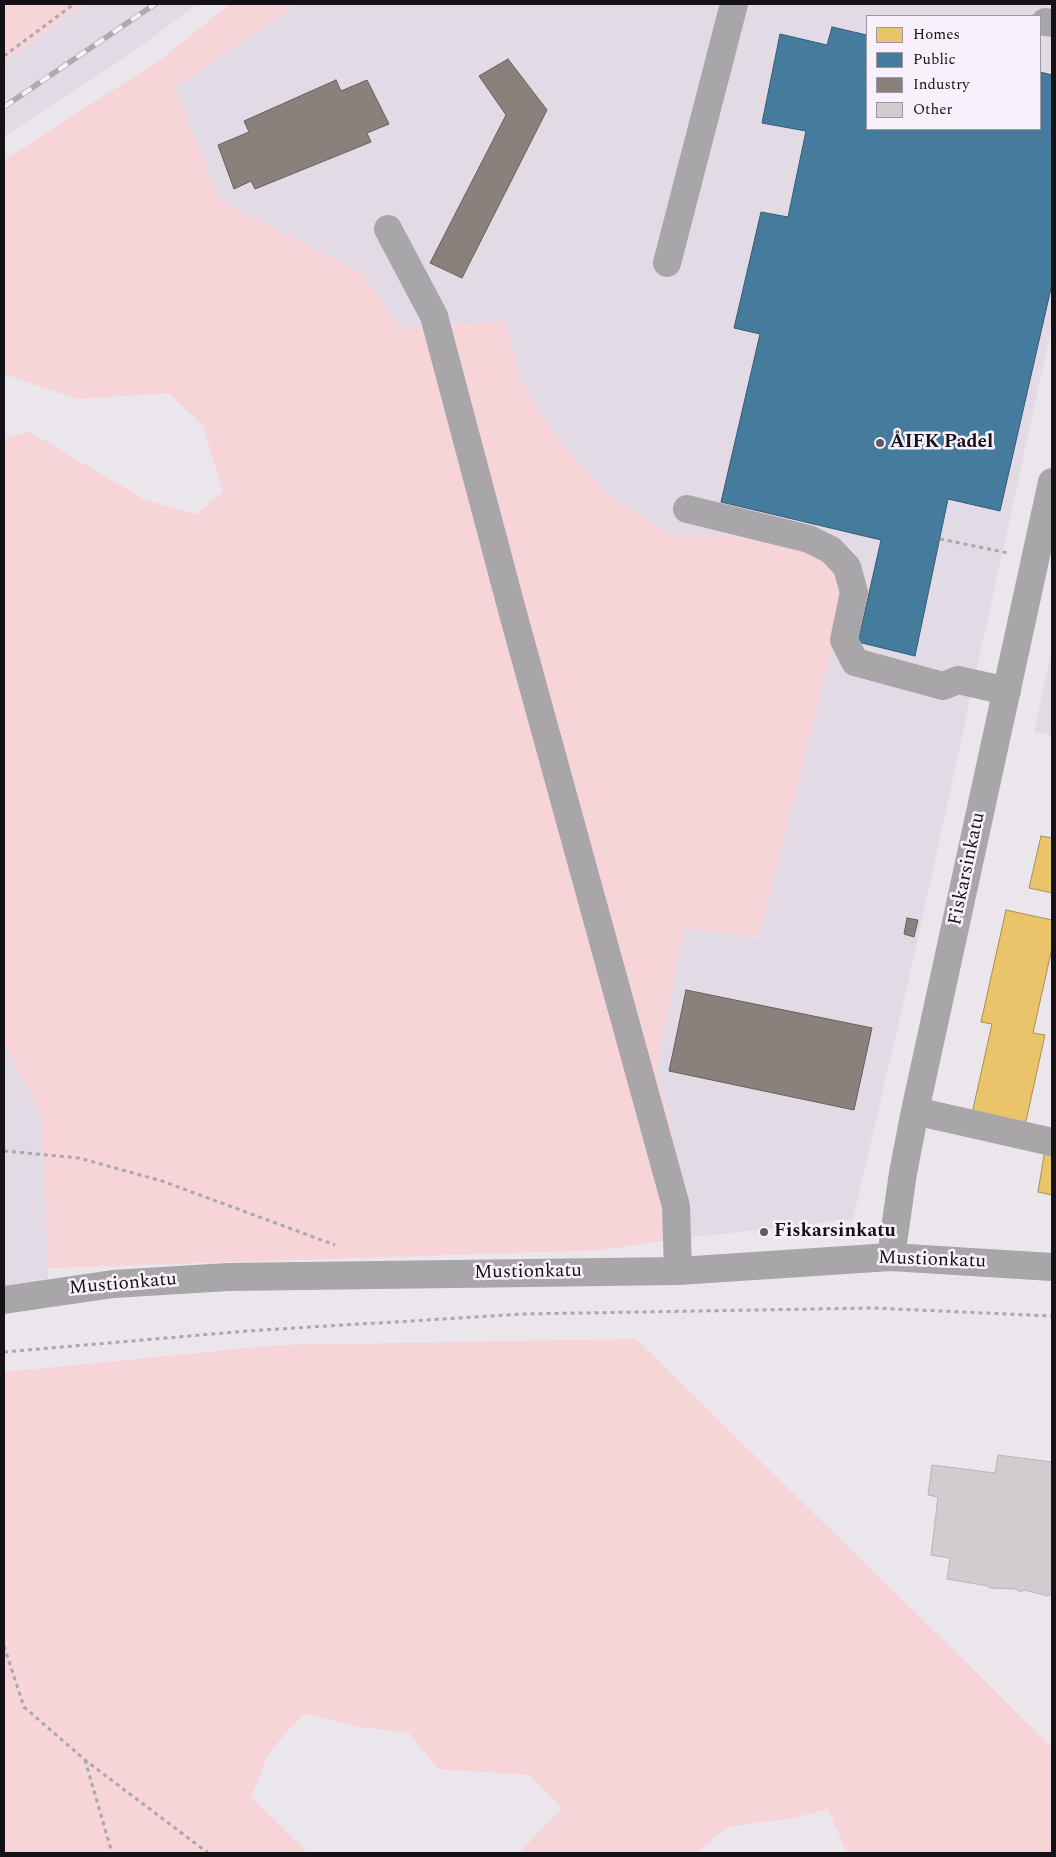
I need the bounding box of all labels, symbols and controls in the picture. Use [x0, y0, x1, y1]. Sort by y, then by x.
legend [866, 15, 1041, 130]
text: Homes [913, 23, 960, 46]
text: Public [913, 48, 956, 71]
text: Industry [913, 73, 969, 96]
text: Other [913, 98, 952, 121]
place label: ÅIFK Padel [890, 432, 993, 454]
marker: ÅIFK Padel [874, 437, 886, 449]
street label: Fiskarsinkatu [945, 810, 991, 928]
place label: Fiskarsinkatu [774, 1221, 896, 1243]
marker: Fiskarsinkatu [758, 1226, 770, 1238]
street label: Mustionkatu [878, 1248, 986, 1274]
street label: Mustionkatu [474, 1261, 582, 1285]
street label: Mustionkatu [68, 1269, 178, 1301]

